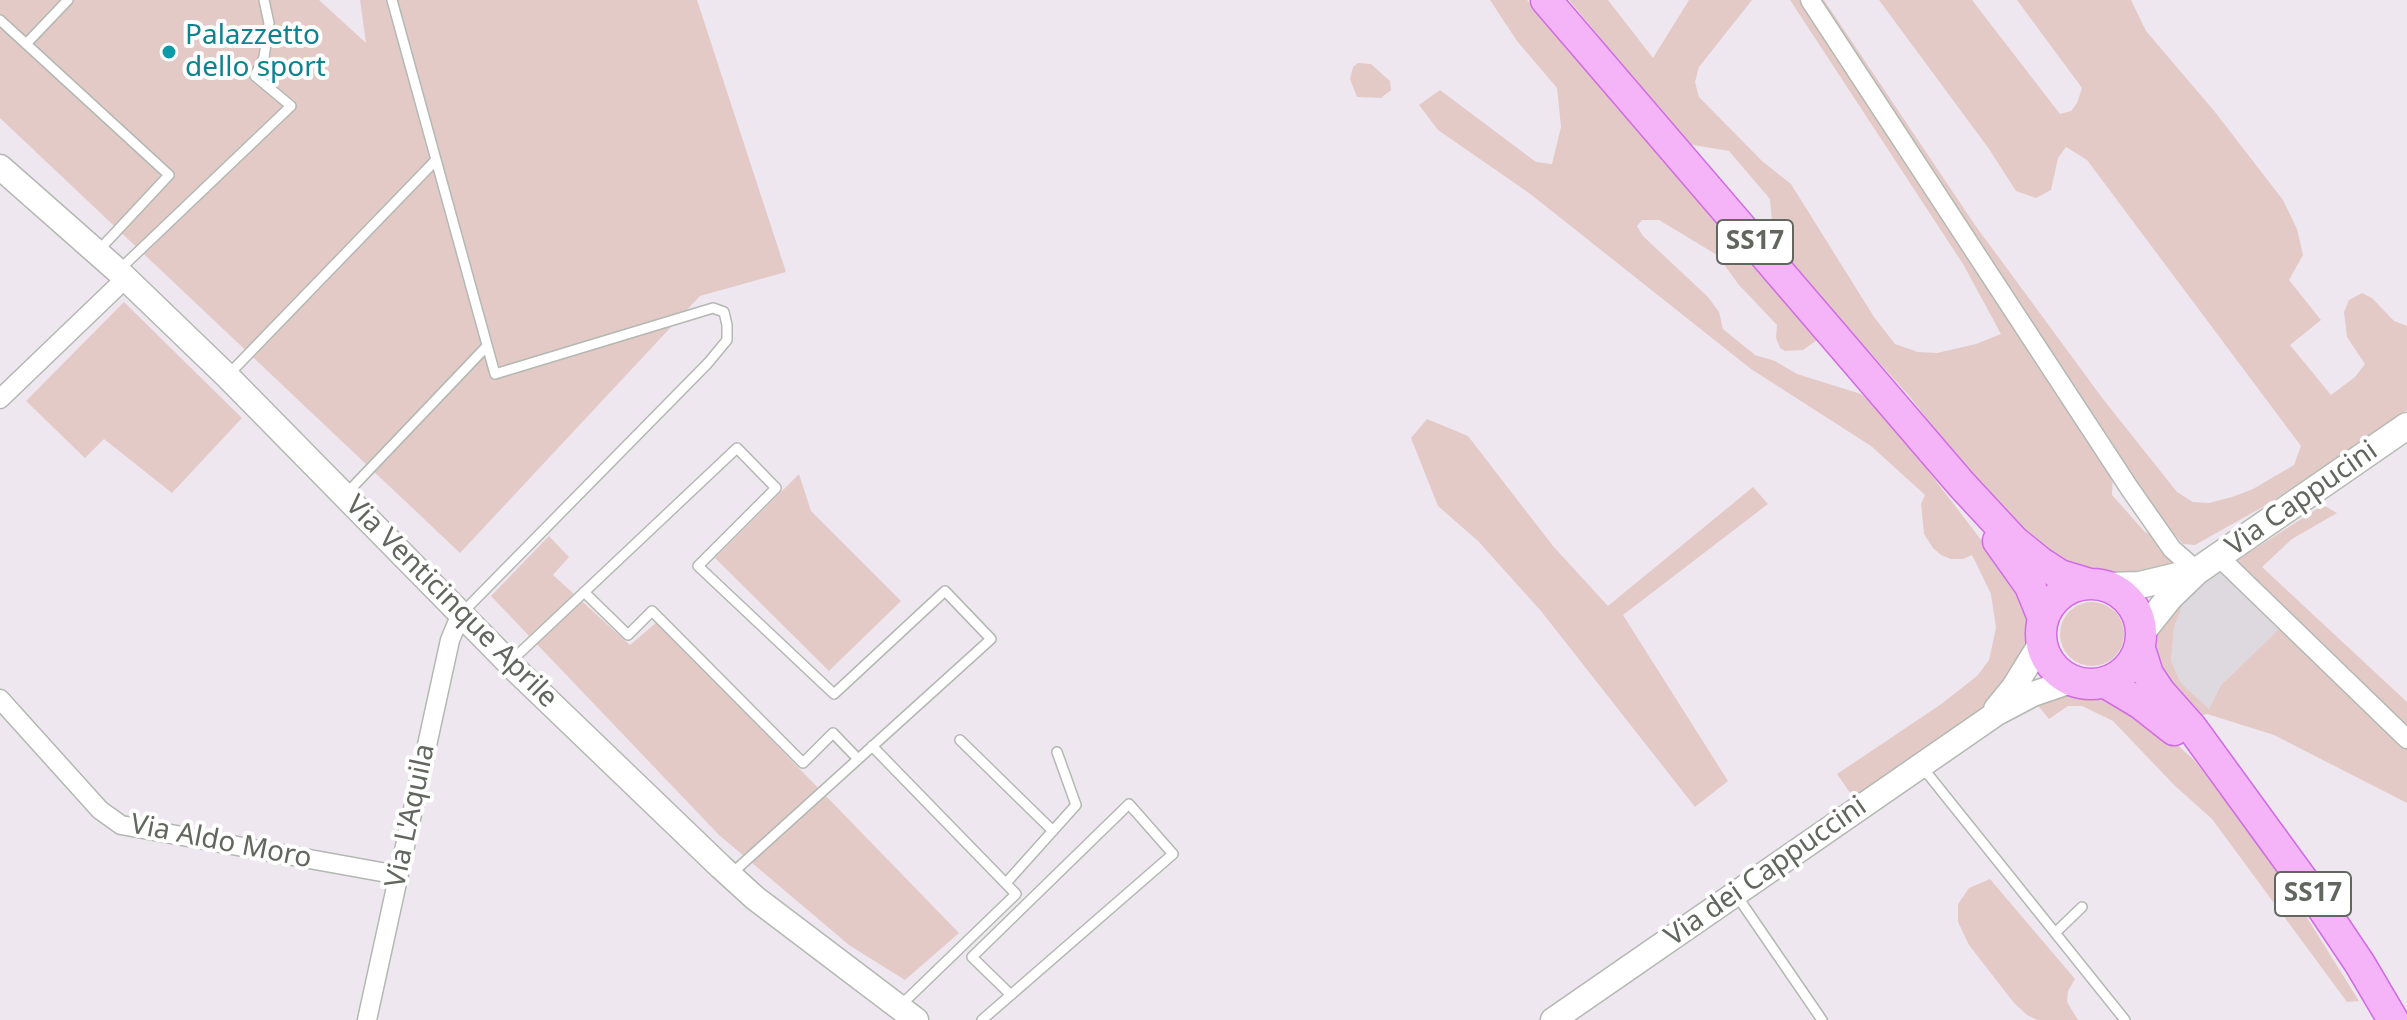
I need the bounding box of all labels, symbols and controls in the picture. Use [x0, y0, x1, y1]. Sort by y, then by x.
place label: Palazzetto dello sport [185, 19, 326, 85]
marker: Palazzetto dello sport [160, 43, 178, 61]
road number: SS17 [1717, 220, 1793, 264]
street label: Via Cappucini [2220, 434, 2384, 564]
street label: Via Venticinque Aprile [338, 489, 564, 715]
street label: Via L'Aquila [379, 741, 443, 891]
street label: Via dei Cappuccini [1659, 790, 1873, 954]
street label: Via Aldo Moro [128, 808, 314, 876]
road number: SS17 [2275, 872, 2351, 916]

